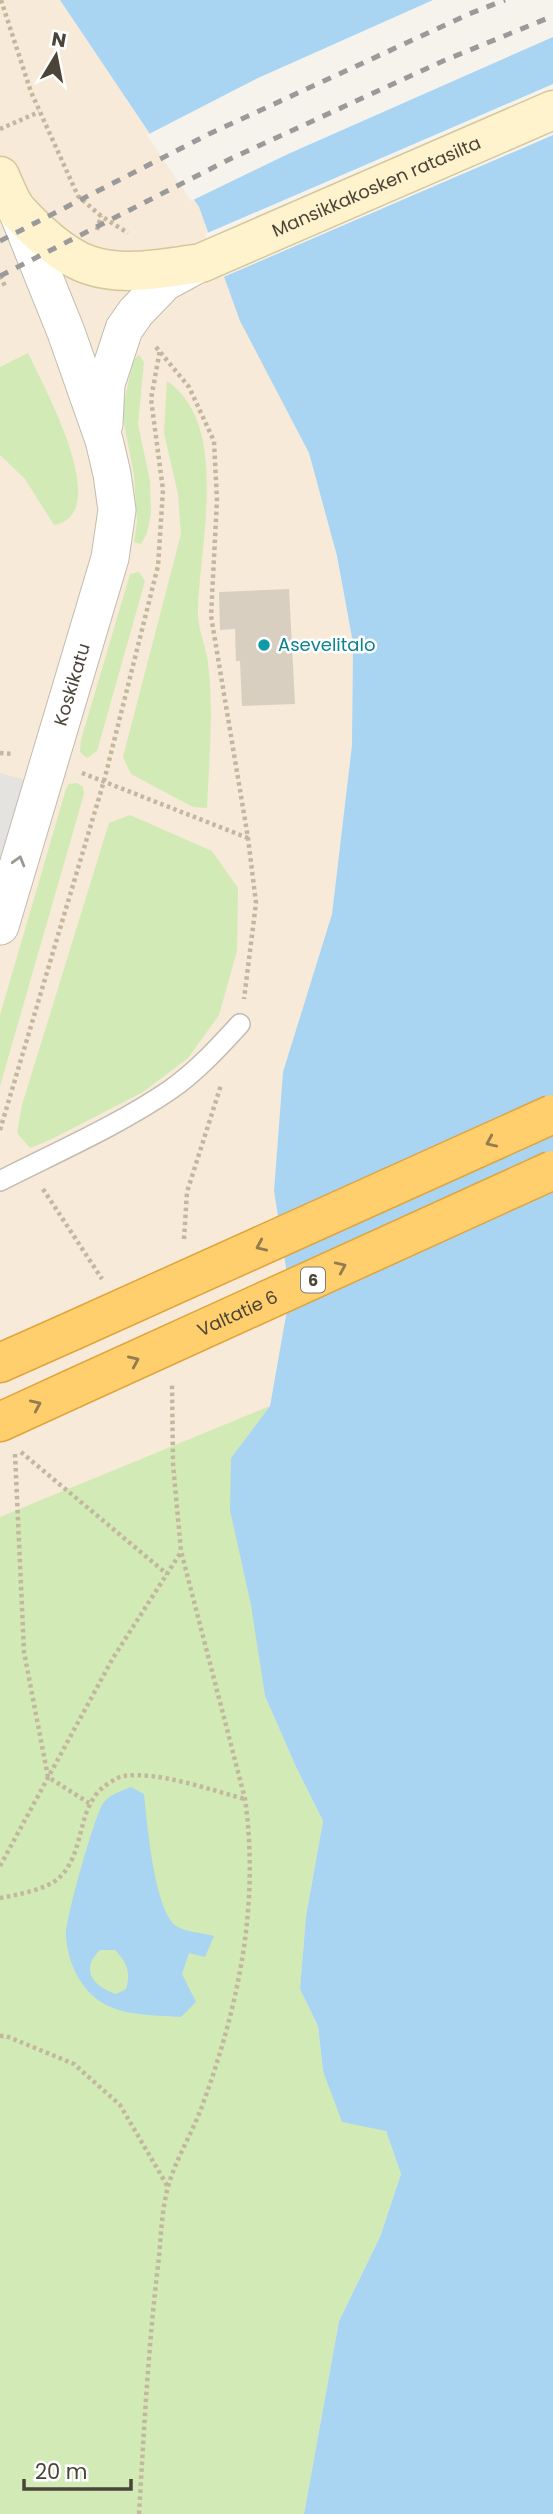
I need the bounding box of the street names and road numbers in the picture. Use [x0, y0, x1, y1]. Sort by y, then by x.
street label: Mansikkakosken ratasilta [268, 130, 485, 243]
street label: Koskikatu [48, 640, 96, 729]
road number: 6 [301, 1268, 325, 1292]
street label: Valtatie 6 [193, 1284, 282, 1342]

